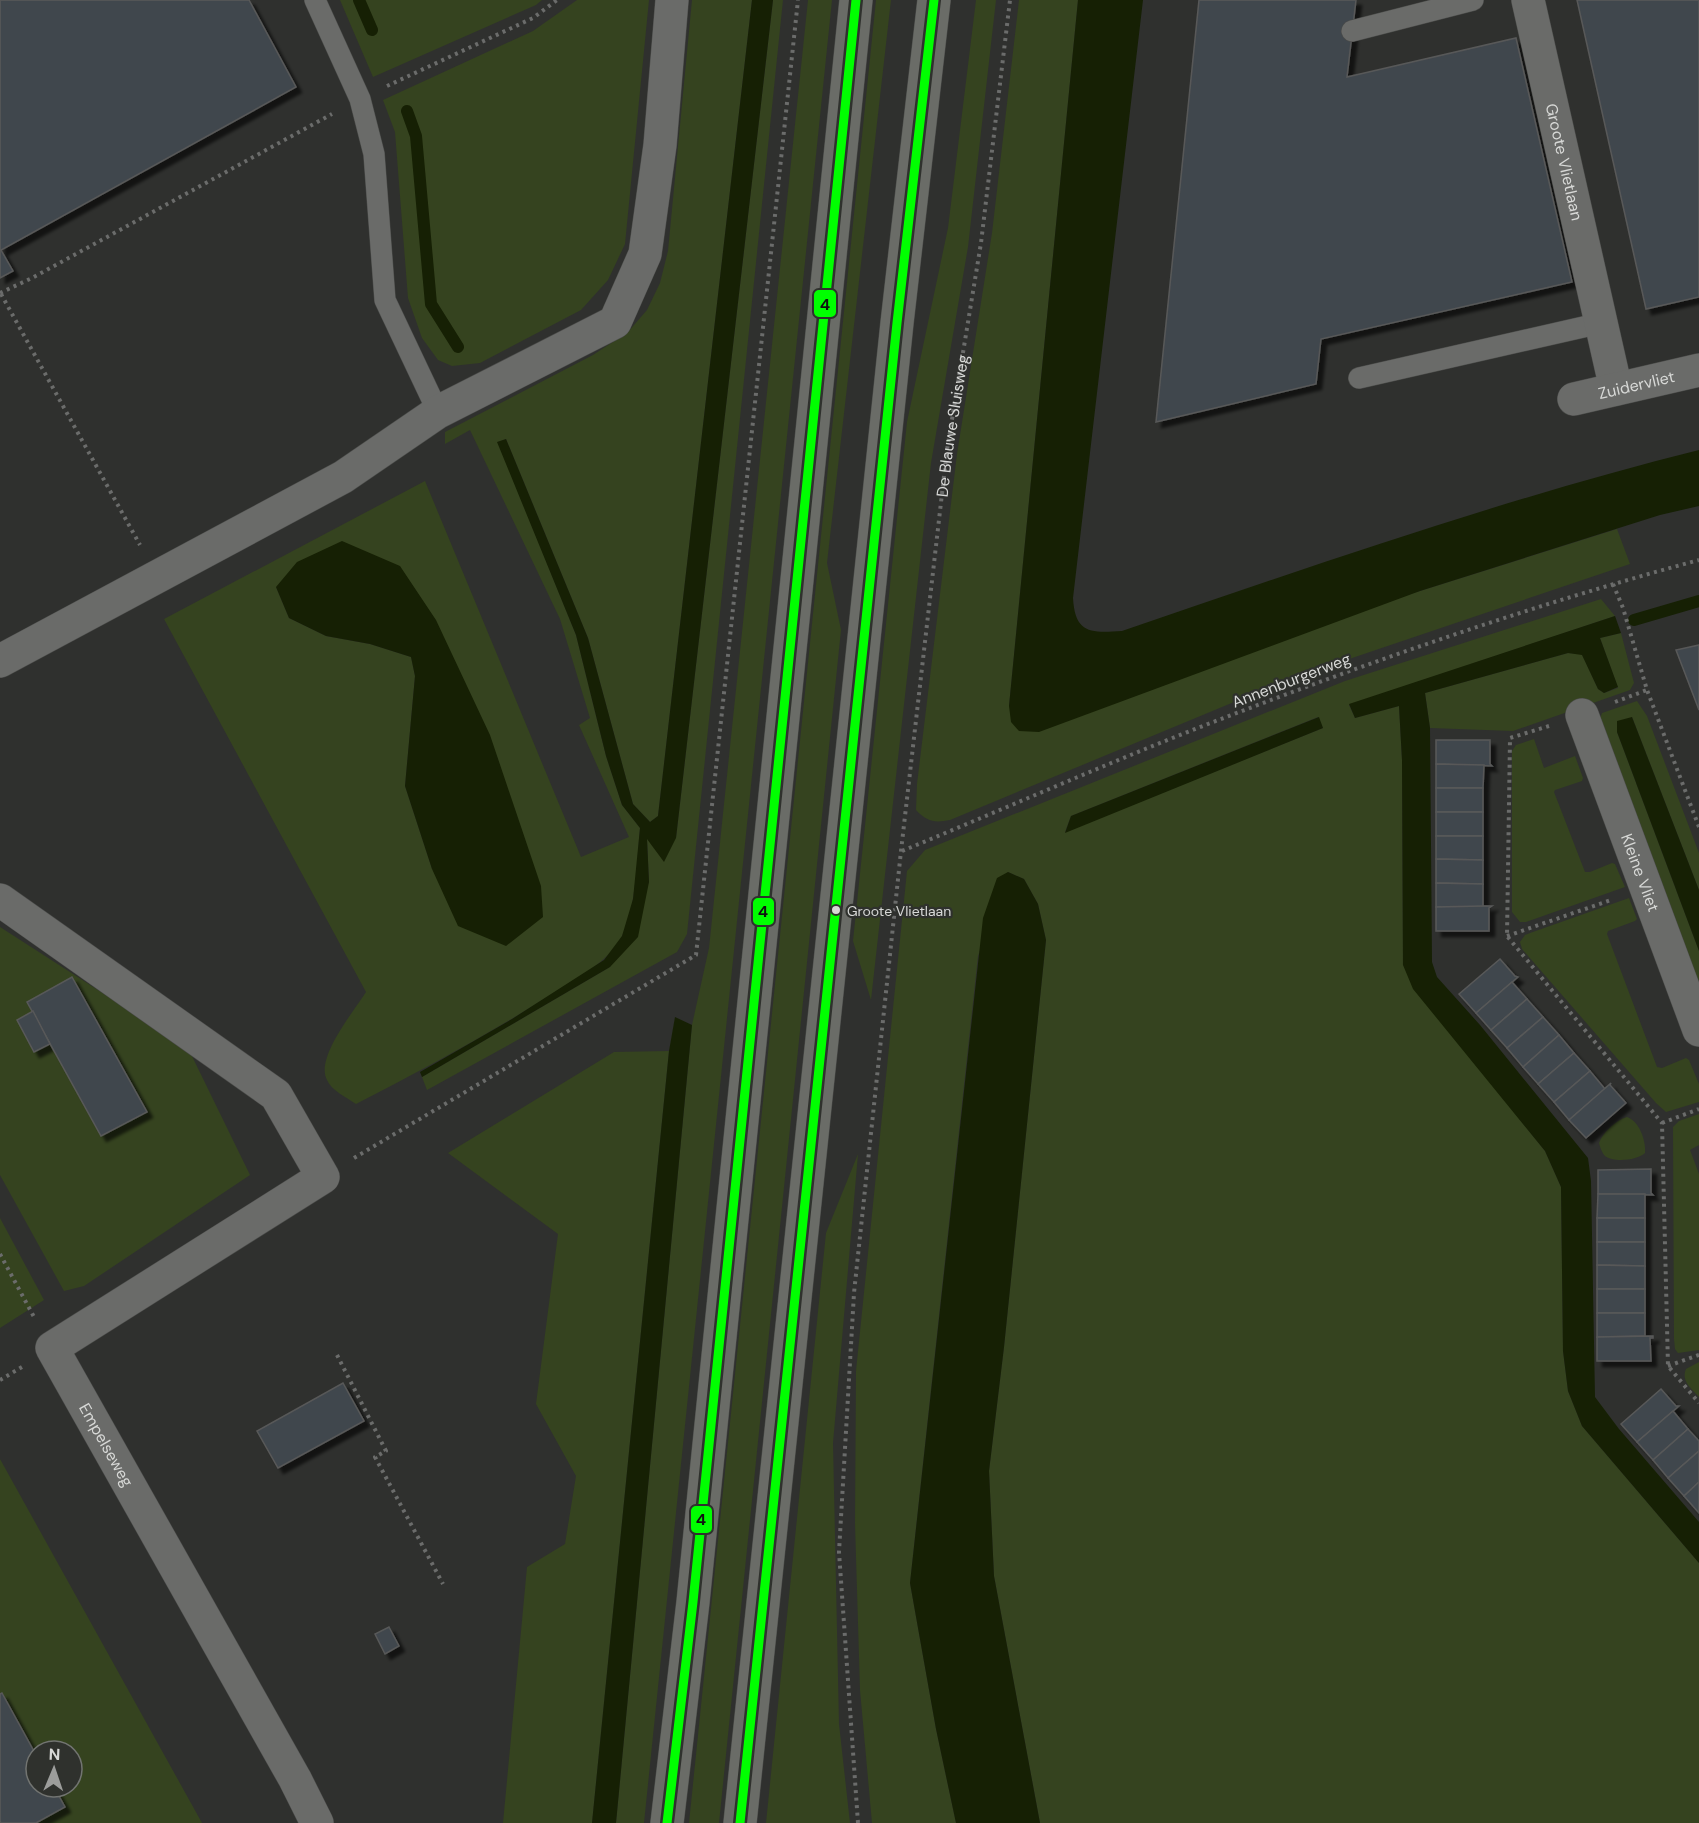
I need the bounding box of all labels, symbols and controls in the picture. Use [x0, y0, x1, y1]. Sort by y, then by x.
street label: Groote Vlietlaan [1541, 102, 1588, 223]
line badge: 4 [813, 289, 837, 318]
text: 4 [820, 294, 830, 315]
street label: De Blauwe Sluisweg [932, 353, 974, 498]
street label: Zuidervliet [1596, 366, 1677, 404]
street label: Annenburgerweg [1229, 648, 1354, 713]
street label: Kleine Vliet [1616, 831, 1664, 915]
line badge: 4 [752, 897, 775, 926]
text: 4 [758, 901, 768, 922]
place label: Groote Vlietlaan [847, 902, 951, 920]
marker: Groote Vlietlaan [830, 904, 842, 916]
street label: Empelseweg [74, 1399, 138, 1491]
line badge: 4 [690, 1505, 713, 1534]
text: 4 [696, 1509, 706, 1530]
north arrow [24, 1739, 84, 1799]
text: N [48, 1744, 61, 1765]

